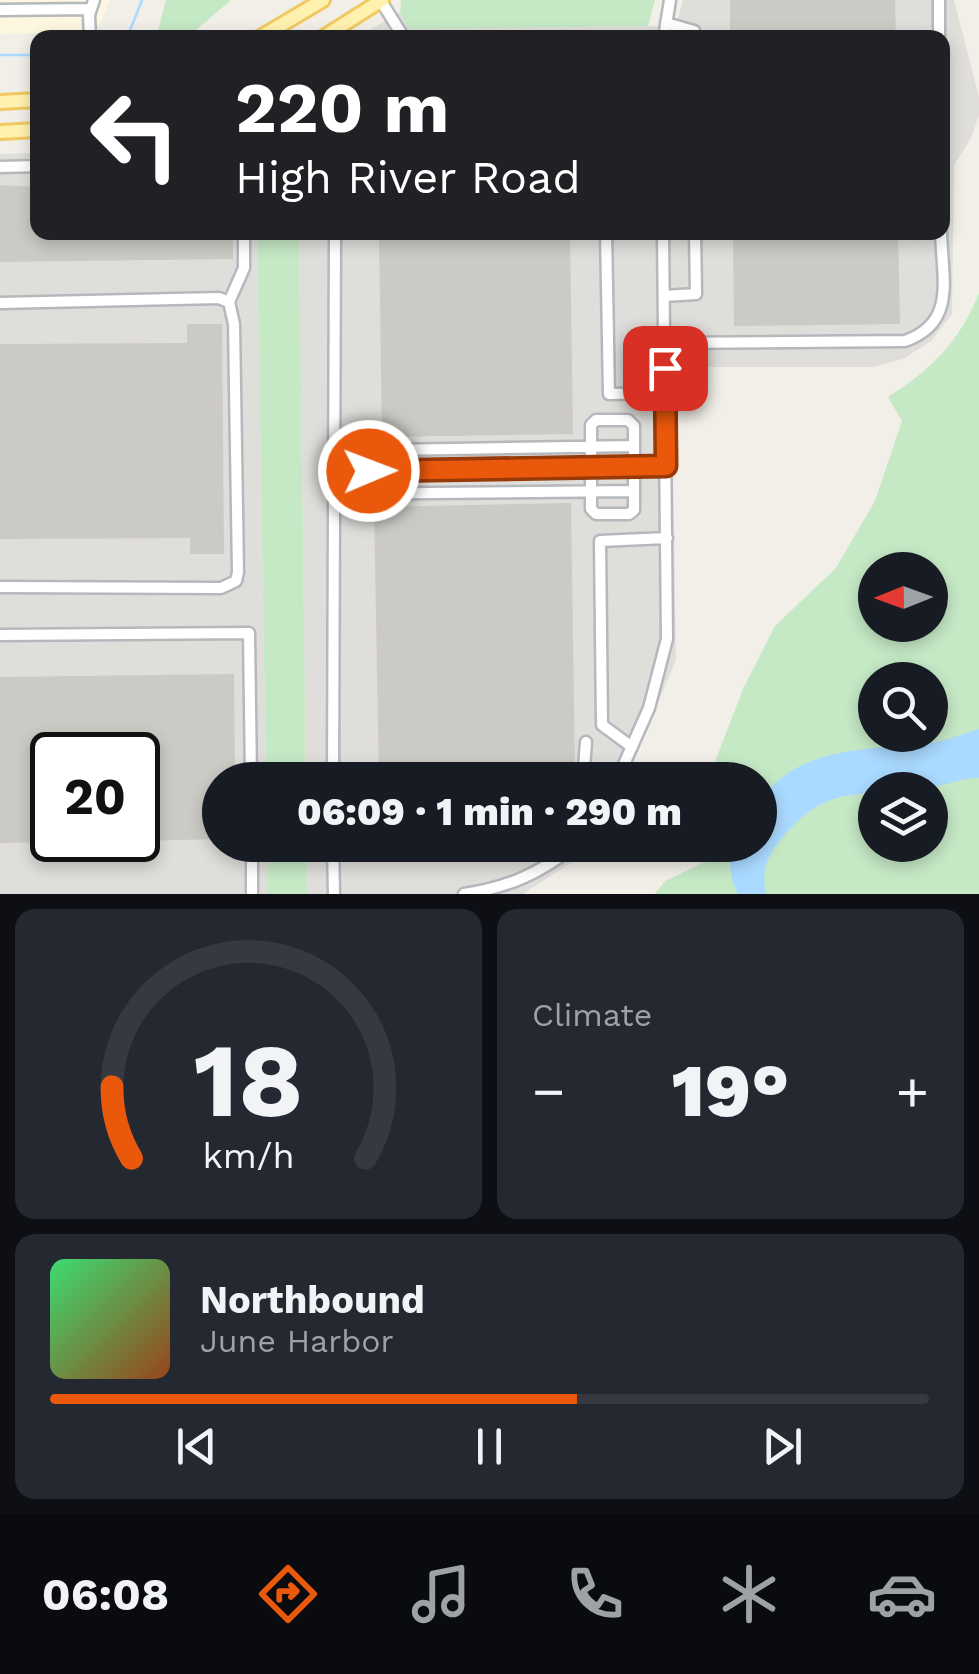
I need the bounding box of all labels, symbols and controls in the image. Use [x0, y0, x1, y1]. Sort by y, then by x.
text: 220 m [235, 67, 449, 149]
icon: left [70, 70, 200, 200]
text: High River Road [235, 151, 581, 204]
pin [623, 326, 708, 411]
icon: arrive [638, 341, 693, 396]
position arrow [317, 419, 421, 523]
north arrow [858, 552, 948, 642]
map controls [858, 552, 948, 862]
button: search [858, 662, 948, 752]
speed limit sign: 20 [30, 732, 160, 862]
button: layers [858, 772, 948, 862]
text: 06:09 · 1 min · 290 m [297, 790, 682, 834]
text: Climate [532, 996, 652, 1034]
text: 18 [193, 1019, 304, 1141]
text: 19° [672, 1046, 789, 1134]
text: − [532, 1059, 565, 1123]
text: + [896, 1059, 929, 1123]
text: km/h [202, 1135, 295, 1177]
text: Northbound [200, 1278, 425, 1322]
text: June Harbor [200, 1322, 394, 1360]
icon: previous [169, 1419, 224, 1474]
icon: pause [462, 1419, 517, 1474]
icon: next [755, 1419, 810, 1474]
icon: directions [253, 1559, 323, 1629]
icon: music [406, 1559, 476, 1629]
icon: phone [560, 1559, 630, 1629]
icon: climate [714, 1559, 784, 1629]
icon: car [867, 1559, 937, 1629]
text: 06:08 [42, 1568, 169, 1621]

